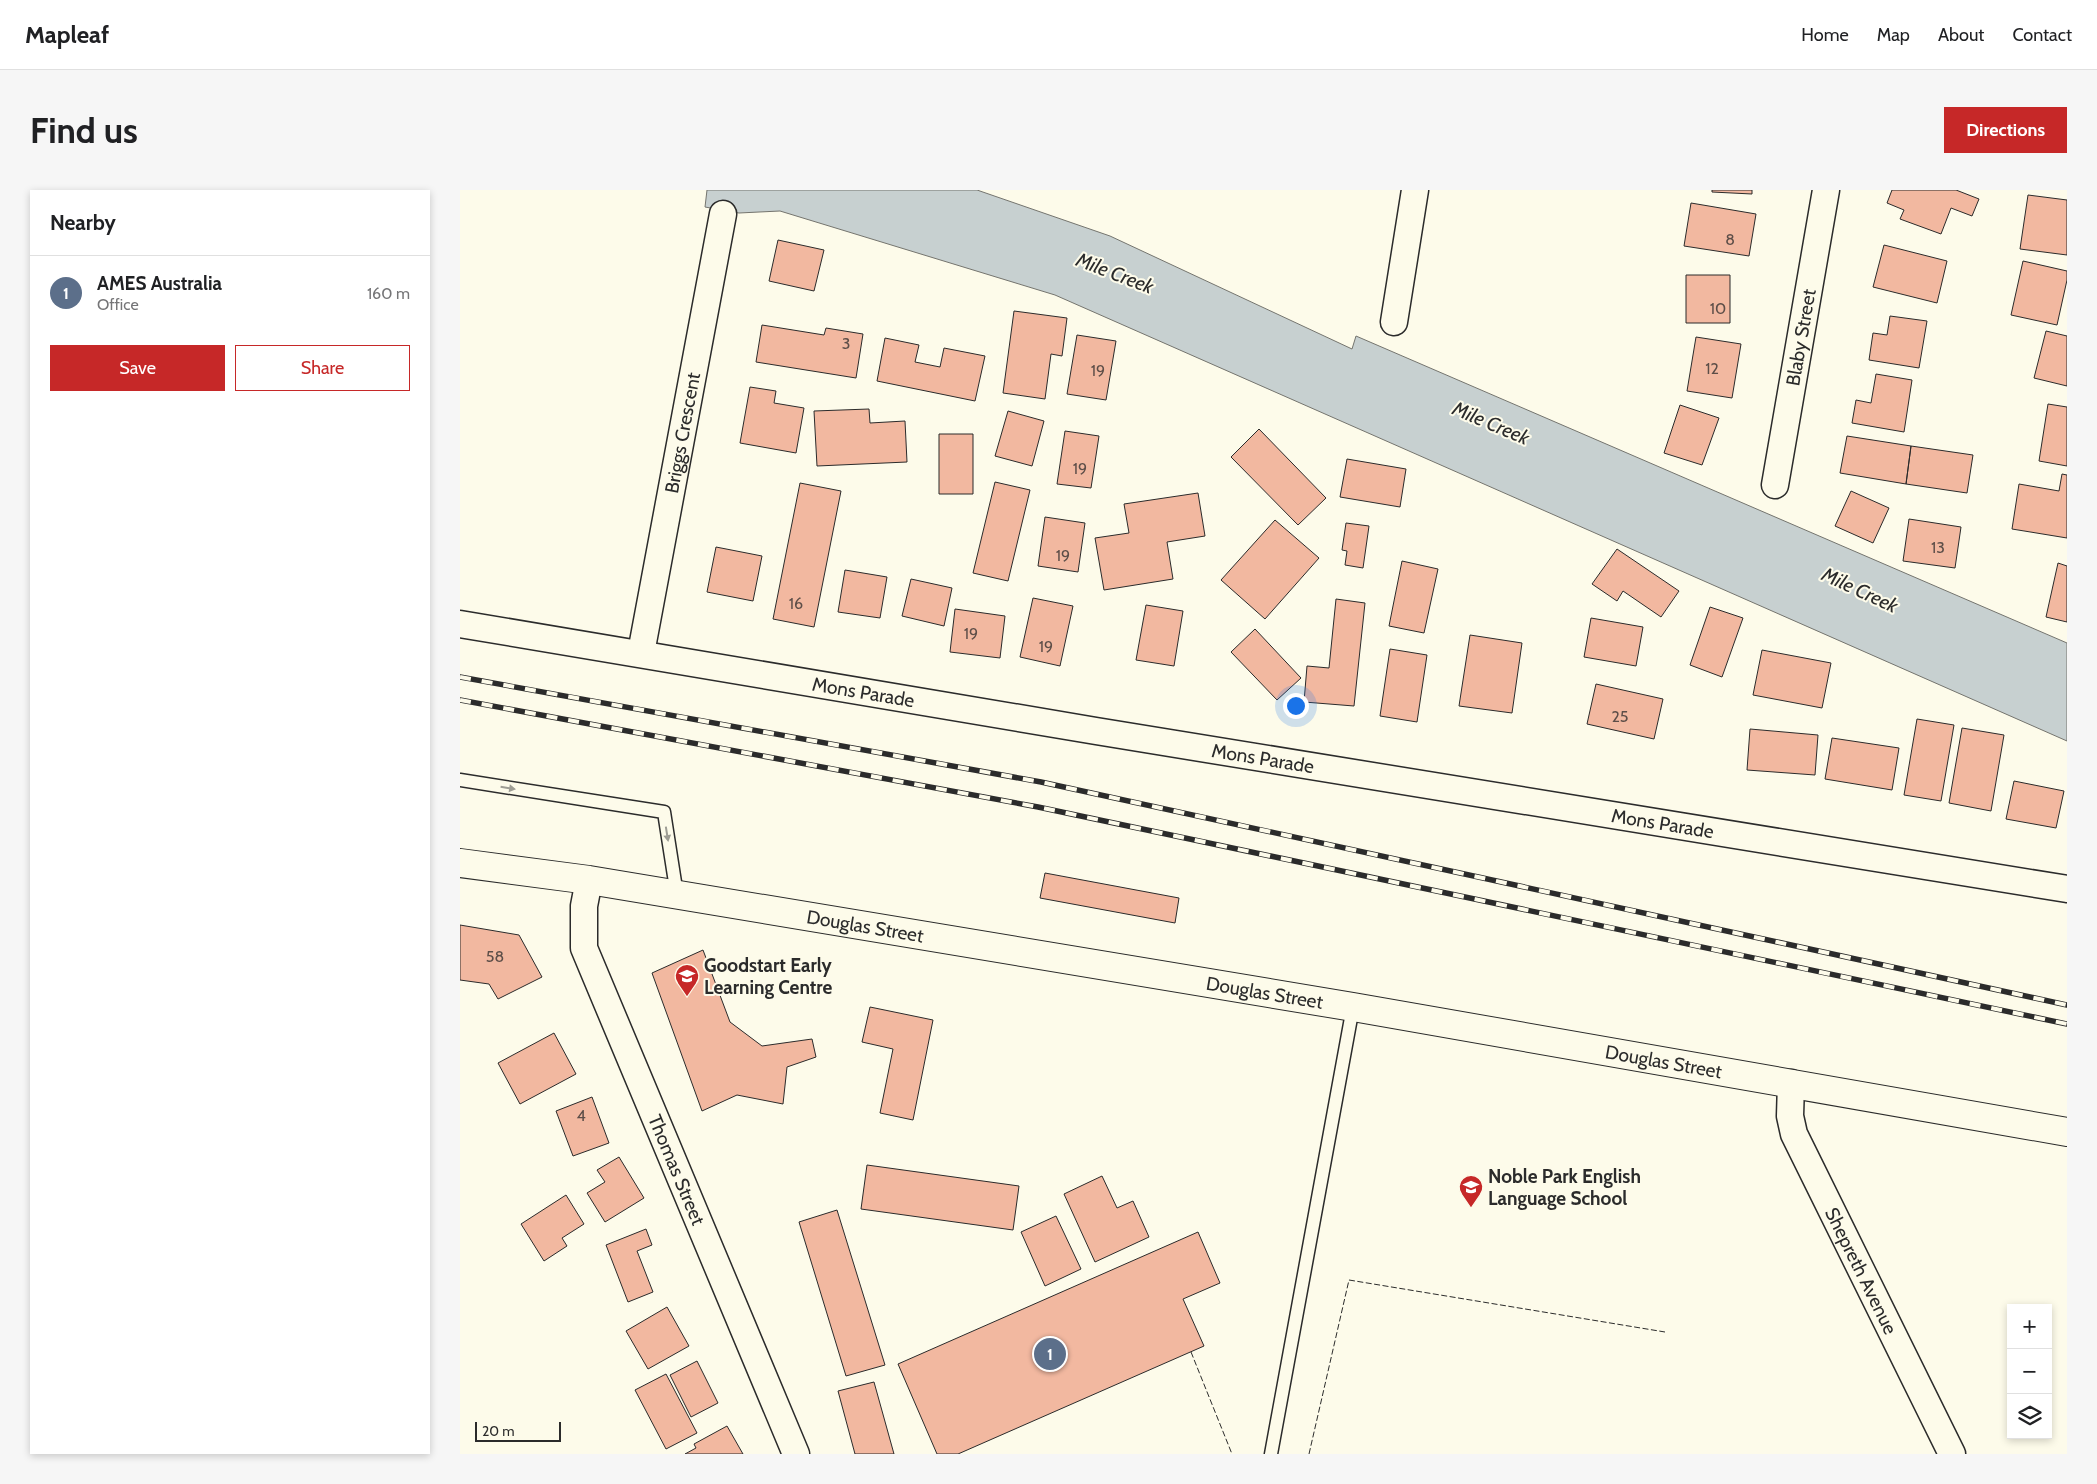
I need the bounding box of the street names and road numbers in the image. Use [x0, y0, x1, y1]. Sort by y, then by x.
street label: Blaby Street [1781, 286, 1820, 387]
street label: Briggs Crescent [660, 370, 705, 495]
street label: Mons Parade [810, 672, 917, 712]
street label: Mons Parade [1210, 738, 1316, 778]
street label: Mons Parade [1610, 804, 1716, 843]
street label: Douglas Street [805, 905, 926, 947]
street label: Douglas Street [1204, 971, 1325, 1013]
street label: Douglas Street [1603, 1040, 1724, 1083]
street label: Thomas Street [644, 1111, 711, 1229]
street label: Shepreth Avenue [1821, 1204, 1903, 1338]

